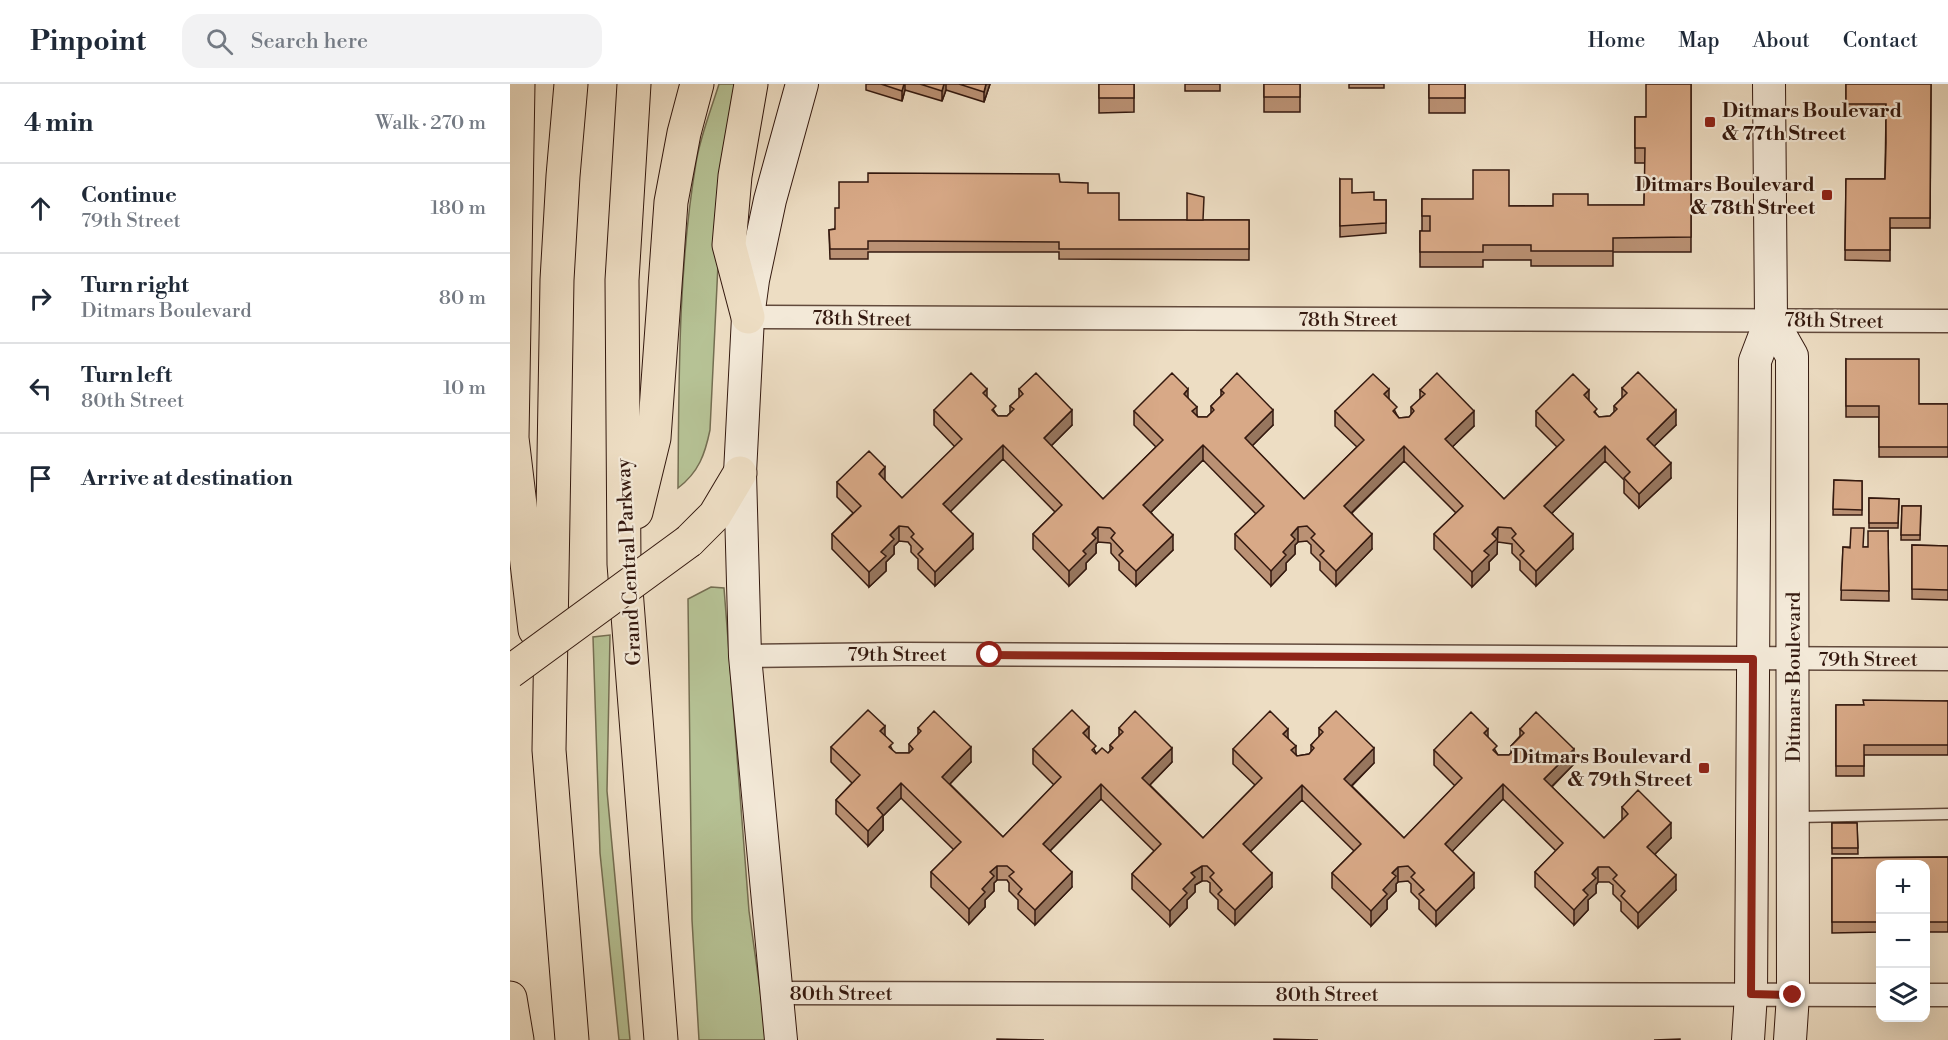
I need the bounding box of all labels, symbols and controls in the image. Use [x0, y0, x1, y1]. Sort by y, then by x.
search box [182, 14, 602, 68]
text: Pinpoint [30, 24, 146, 59]
icon: search [203, 25, 236, 58]
text: Search here [251, 28, 368, 55]
text: Home [1588, 28, 1645, 54]
text: Map [1678, 28, 1720, 54]
text: About [1753, 28, 1810, 54]
text: Contact [1843, 28, 1918, 54]
place label: Ditmars Boulevard & 77th Street [1722, 99, 1902, 147]
text: 4 min [24, 107, 94, 139]
text: Walk · 270 m [375, 111, 486, 136]
marker: Ditmars Boulevard & 77th Street [1703, 115, 1717, 129]
place label: Ditmars Boulevard & 78th Street [1635, 173, 1816, 221]
text: Continue [81, 182, 177, 209]
marker: Ditmars Boulevard & 78th Street [1820, 188, 1834, 202]
icon: ahead [24, 192, 57, 225]
text: 180 m [431, 196, 486, 221]
text: 79th Street [81, 209, 181, 234]
text: Turn right [81, 272, 189, 299]
icon: right [24, 282, 57, 315]
text: 80 m [439, 286, 486, 311]
text: Ditmars Boulevard [81, 299, 252, 324]
street label: 78th Street [812, 306, 912, 333]
street label: 78th Street [1298, 308, 1398, 333]
street label: 78th Street [1784, 308, 1884, 335]
text: Turn left [81, 362, 172, 389]
icon: left [24, 372, 57, 405]
text: 10 m [443, 376, 486, 401]
text: 80th Street [81, 389, 184, 414]
street label: Grand Central Parkway [612, 457, 647, 666]
icon: arrive [24, 462, 57, 495]
text: Arrive at destination [81, 465, 293, 492]
street label: Ditmars Boulevard [1782, 591, 1807, 762]
route start [976, 641, 1002, 667]
street label: 79th Street [847, 643, 947, 668]
street label: 79th Street [1818, 648, 1918, 673]
place label: Ditmars Boulevard & 79th Street [1512, 745, 1693, 793]
marker: Ditmars Boulevard & 79th Street [1697, 761, 1711, 775]
map controls [1876, 860, 1930, 1022]
button: + [1876, 860, 1930, 914]
button: − [1876, 914, 1930, 968]
button: layers [1876, 968, 1930, 1022]
route end [1779, 981, 1805, 1007]
street label: 80th Street [789, 982, 893, 1007]
street label: 80th Street [1275, 983, 1379, 1008]

